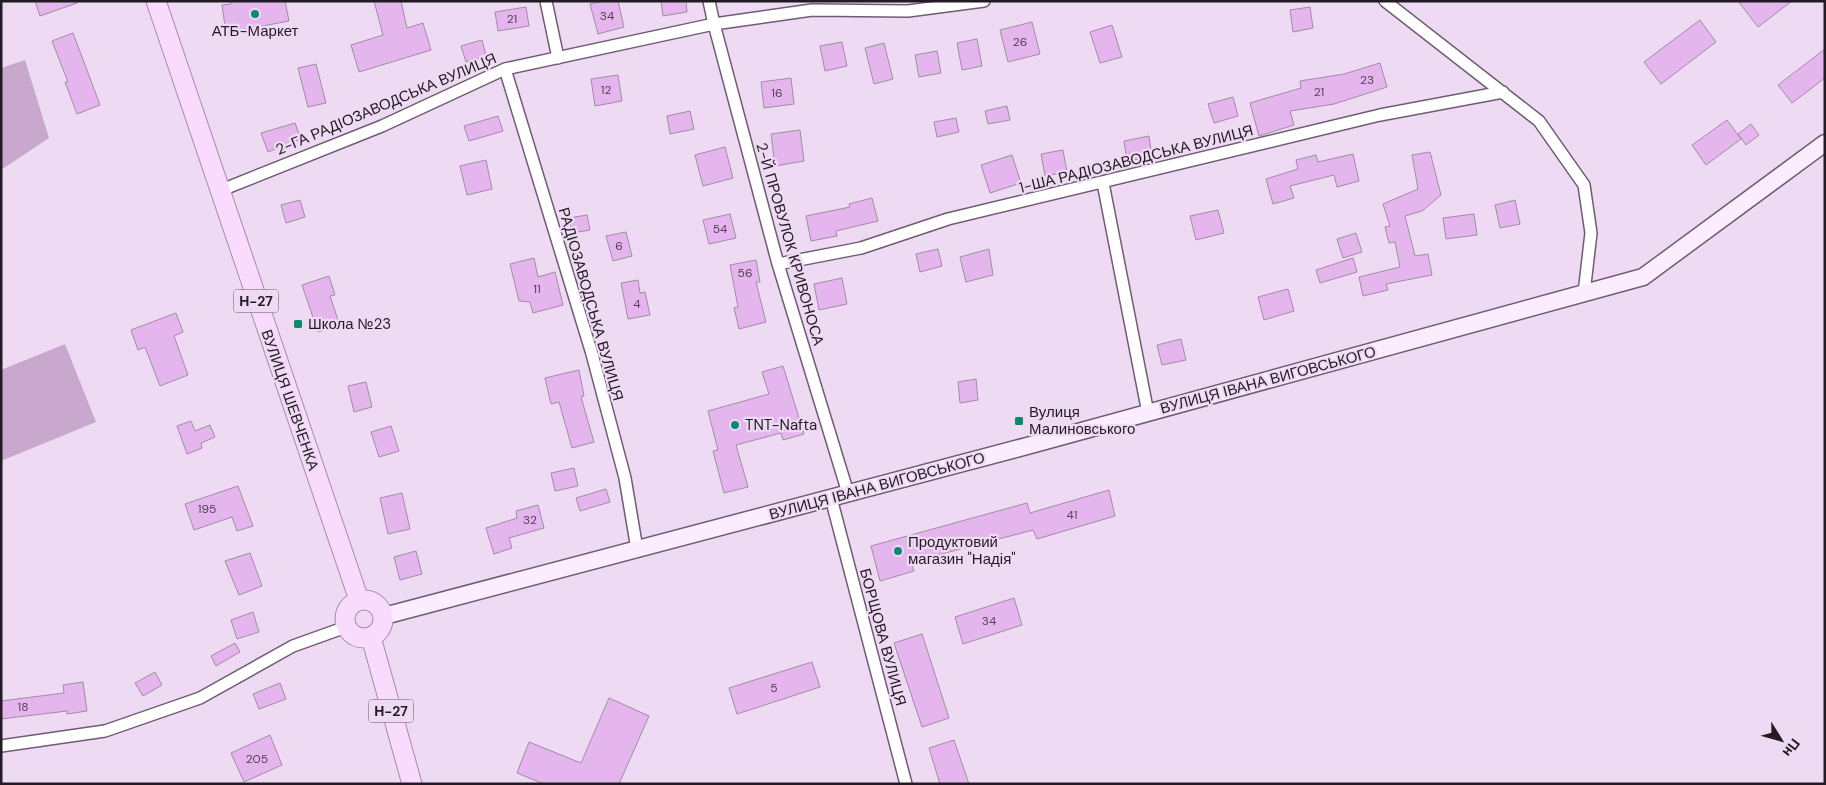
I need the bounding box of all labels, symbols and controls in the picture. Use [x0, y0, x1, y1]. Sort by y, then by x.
marker: АТБ-Маркет [249, 8, 261, 20]
house number: 34 [600, 8, 614, 24]
house number: 21 [507, 11, 517, 27]
place label: АТБ-Маркет [212, 21, 299, 41]
house number: 26 [1013, 34, 1027, 50]
street label: 2-ГА РАДІОЗАВОДСЬКА ВУЛИЦЯ [273, 48, 499, 160]
house number: 23 [1360, 72, 1374, 88]
house number: 12 [601, 82, 611, 98]
house number: 21 [1314, 84, 1324, 100]
house number: 16 [771, 85, 783, 101]
street label: 1-ША РАДІОЗАВОДСЬКА ВУЛИЦЯ [1017, 120, 1255, 198]
street label: 2-Й ПРОВУЛОК КРИВОНОСА [751, 140, 829, 348]
street label: РАДІОЗАВОДСЬКА ВУЛИЦЯ [554, 205, 628, 403]
house number: 54 [713, 221, 727, 237]
house number: 6 [615, 238, 623, 254]
house number: 56 [738, 265, 752, 281]
house number: 11 [533, 281, 541, 297]
road number: Н-27 [234, 290, 278, 312]
house number: 4 [633, 296, 641, 312]
place label: Школа №23 [308, 314, 391, 334]
marker: Школа №23 [292, 318, 304, 330]
street label: ВУЛИЦЯ ШЕВЧЕНКА [256, 327, 324, 473]
street label: ВУЛИЦЯ ІВАНА ВИГОВСЬКОГО [1158, 342, 1378, 418]
place label: Вулиця Малиновського [1029, 402, 1135, 439]
place label: TNT-Nafta [745, 415, 817, 435]
marker: Вулиця Малиновського [1013, 415, 1025, 427]
marker: TNT-Nafta [729, 419, 741, 431]
street label: ВУЛИЦЯ ІВАНА ВИГОВСЬКОГО [767, 448, 987, 524]
house number: 195 [198, 501, 216, 517]
house number: 41 [1066, 507, 1078, 523]
house number: 32 [523, 512, 537, 528]
place label: Продуктовий магазин "Надія" [908, 532, 1016, 569]
marker: Продуктовий магазин "Надія" [892, 545, 904, 557]
street label: БОРЩОВА ВУЛИЦЯ [855, 566, 911, 708]
house number: 34 [982, 613, 996, 629]
house number: 5 [770, 680, 778, 696]
house number: 18 [17, 699, 29, 715]
road number: Н-27 [368, 699, 414, 722]
north arrow [1756, 715, 1806, 765]
text: Пн [1779, 735, 1804, 761]
house number: 205 [246, 751, 268, 767]

